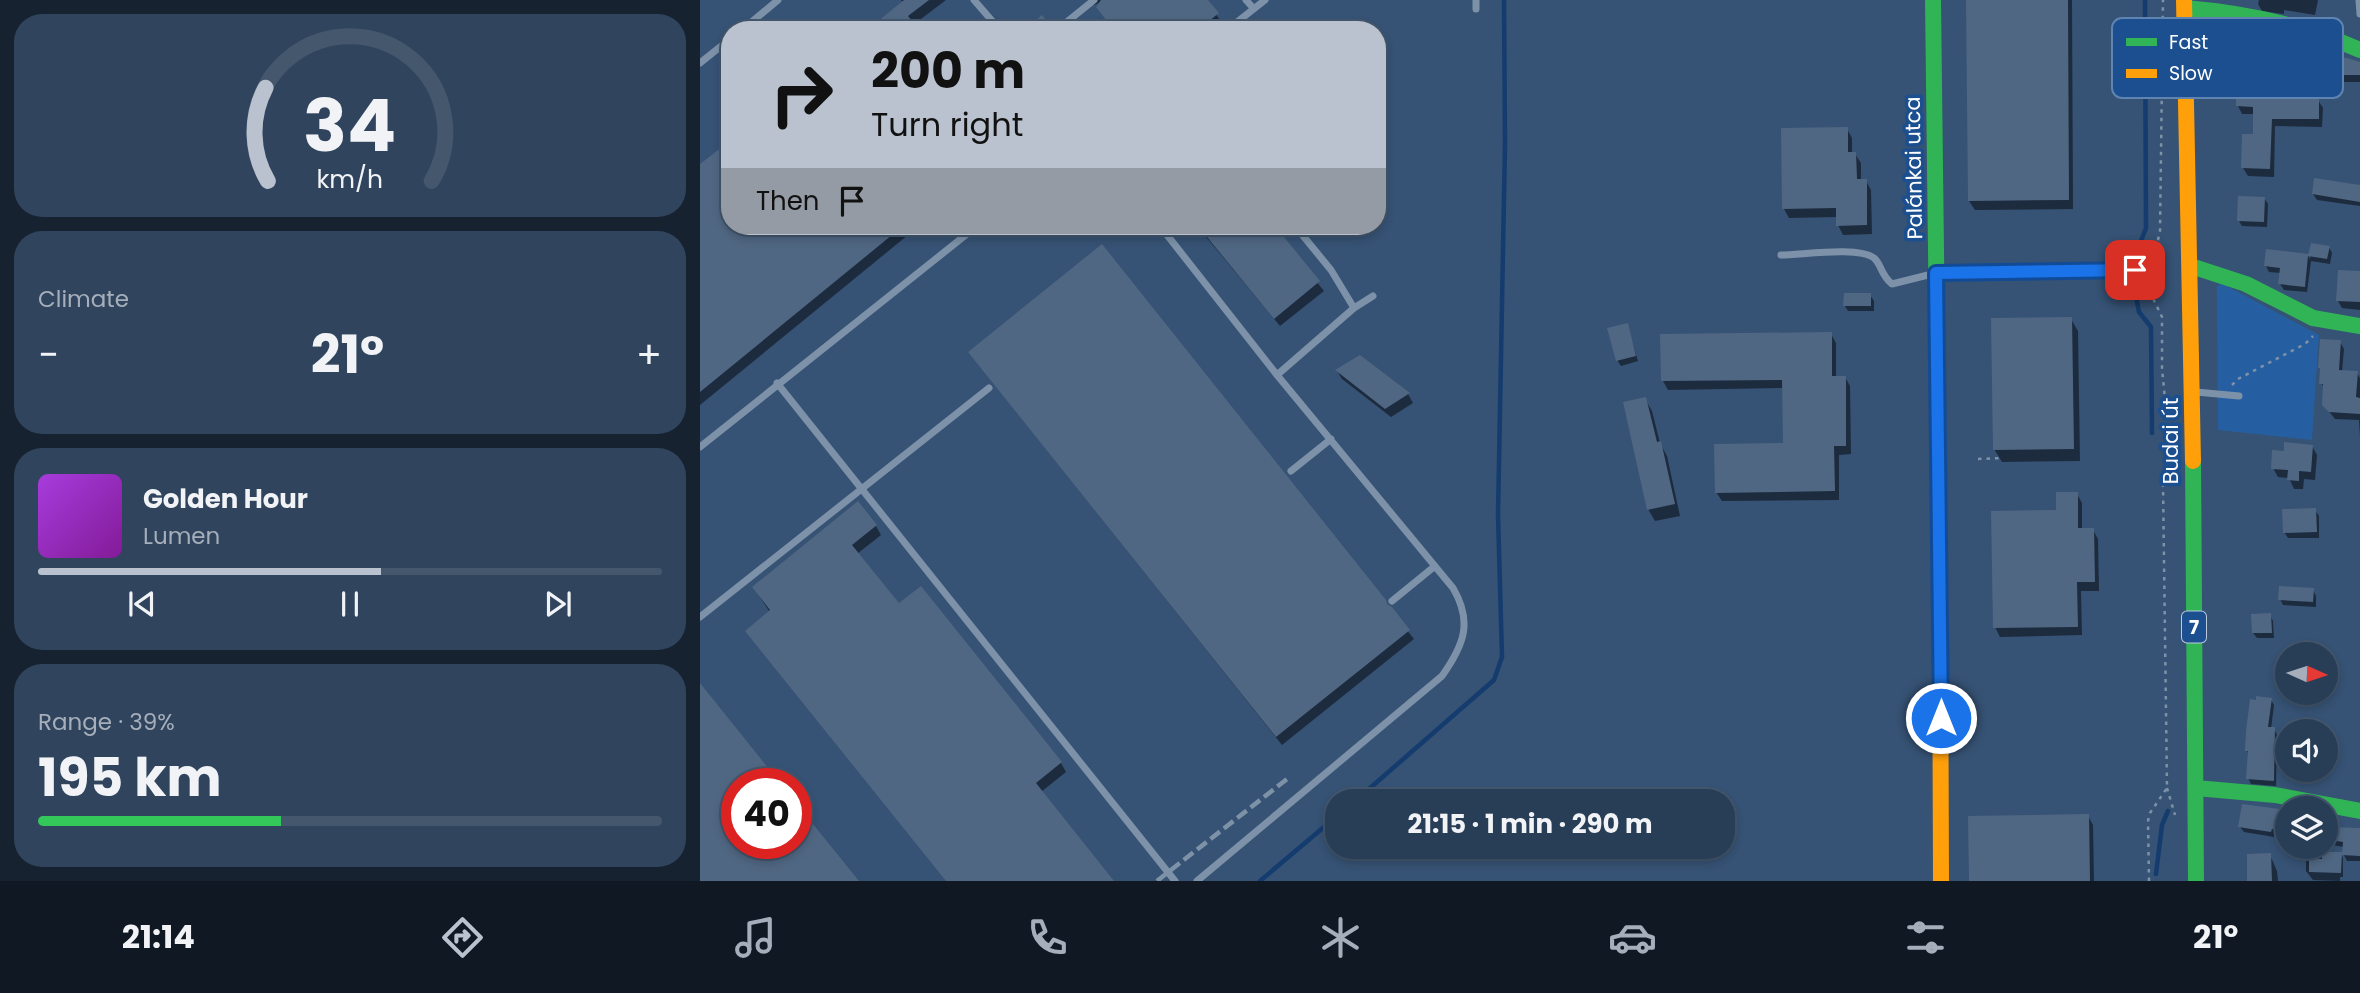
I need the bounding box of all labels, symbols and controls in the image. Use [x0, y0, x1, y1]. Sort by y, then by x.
legend [2112, 18, 2343, 98]
text: Fast [2169, 29, 2208, 56]
text: 200 m [871, 37, 1025, 105]
icon: right [756, 49, 847, 140]
text: Slow [2169, 60, 2213, 87]
text: 34 [303, 76, 397, 177]
street label: Palánkai utca [1898, 96, 1929, 240]
text: Turn right [871, 102, 1023, 147]
text: km/h [317, 162, 383, 197]
icon: arrive [833, 182, 871, 220]
text: Then [756, 183, 819, 219]
pin [2105, 240, 2165, 300]
icon: arrive [2116, 251, 2154, 289]
text: Climate [38, 283, 129, 315]
text: 21° [311, 318, 384, 391]
text: − [38, 328, 59, 381]
text: + [636, 328, 662, 381]
street label: Budai út [2156, 398, 2185, 484]
text: Golden Hour [143, 481, 308, 517]
text: Lumen [143, 520, 220, 552]
icon: previous [123, 585, 161, 623]
icon: pause [331, 585, 369, 623]
icon: next [539, 585, 577, 623]
road number: 7 [2182, 612, 2206, 642]
north arrow [2275, 642, 2338, 705]
map controls [2275, 642, 2338, 859]
position arrow [1904, 681, 1978, 755]
text: Range · 39% [38, 706, 175, 738]
button: sound [2275, 719, 2338, 782]
text: 195 km [38, 741, 222, 814]
speed limit sign: 40 [721, 768, 812, 859]
button: layers [2275, 796, 2338, 859]
text: 21:15 · 1 min · 290 m [1407, 806, 1653, 842]
icon: directions [438, 913, 487, 962]
icon: music [731, 913, 780, 962]
icon: phone [1023, 913, 1072, 962]
icon: climate [1316, 913, 1365, 962]
icon: car [1608, 913, 1657, 962]
icon: filters [1901, 913, 1950, 962]
text: 21:14 [122, 914, 195, 959]
text: 21° [2193, 914, 2238, 959]

